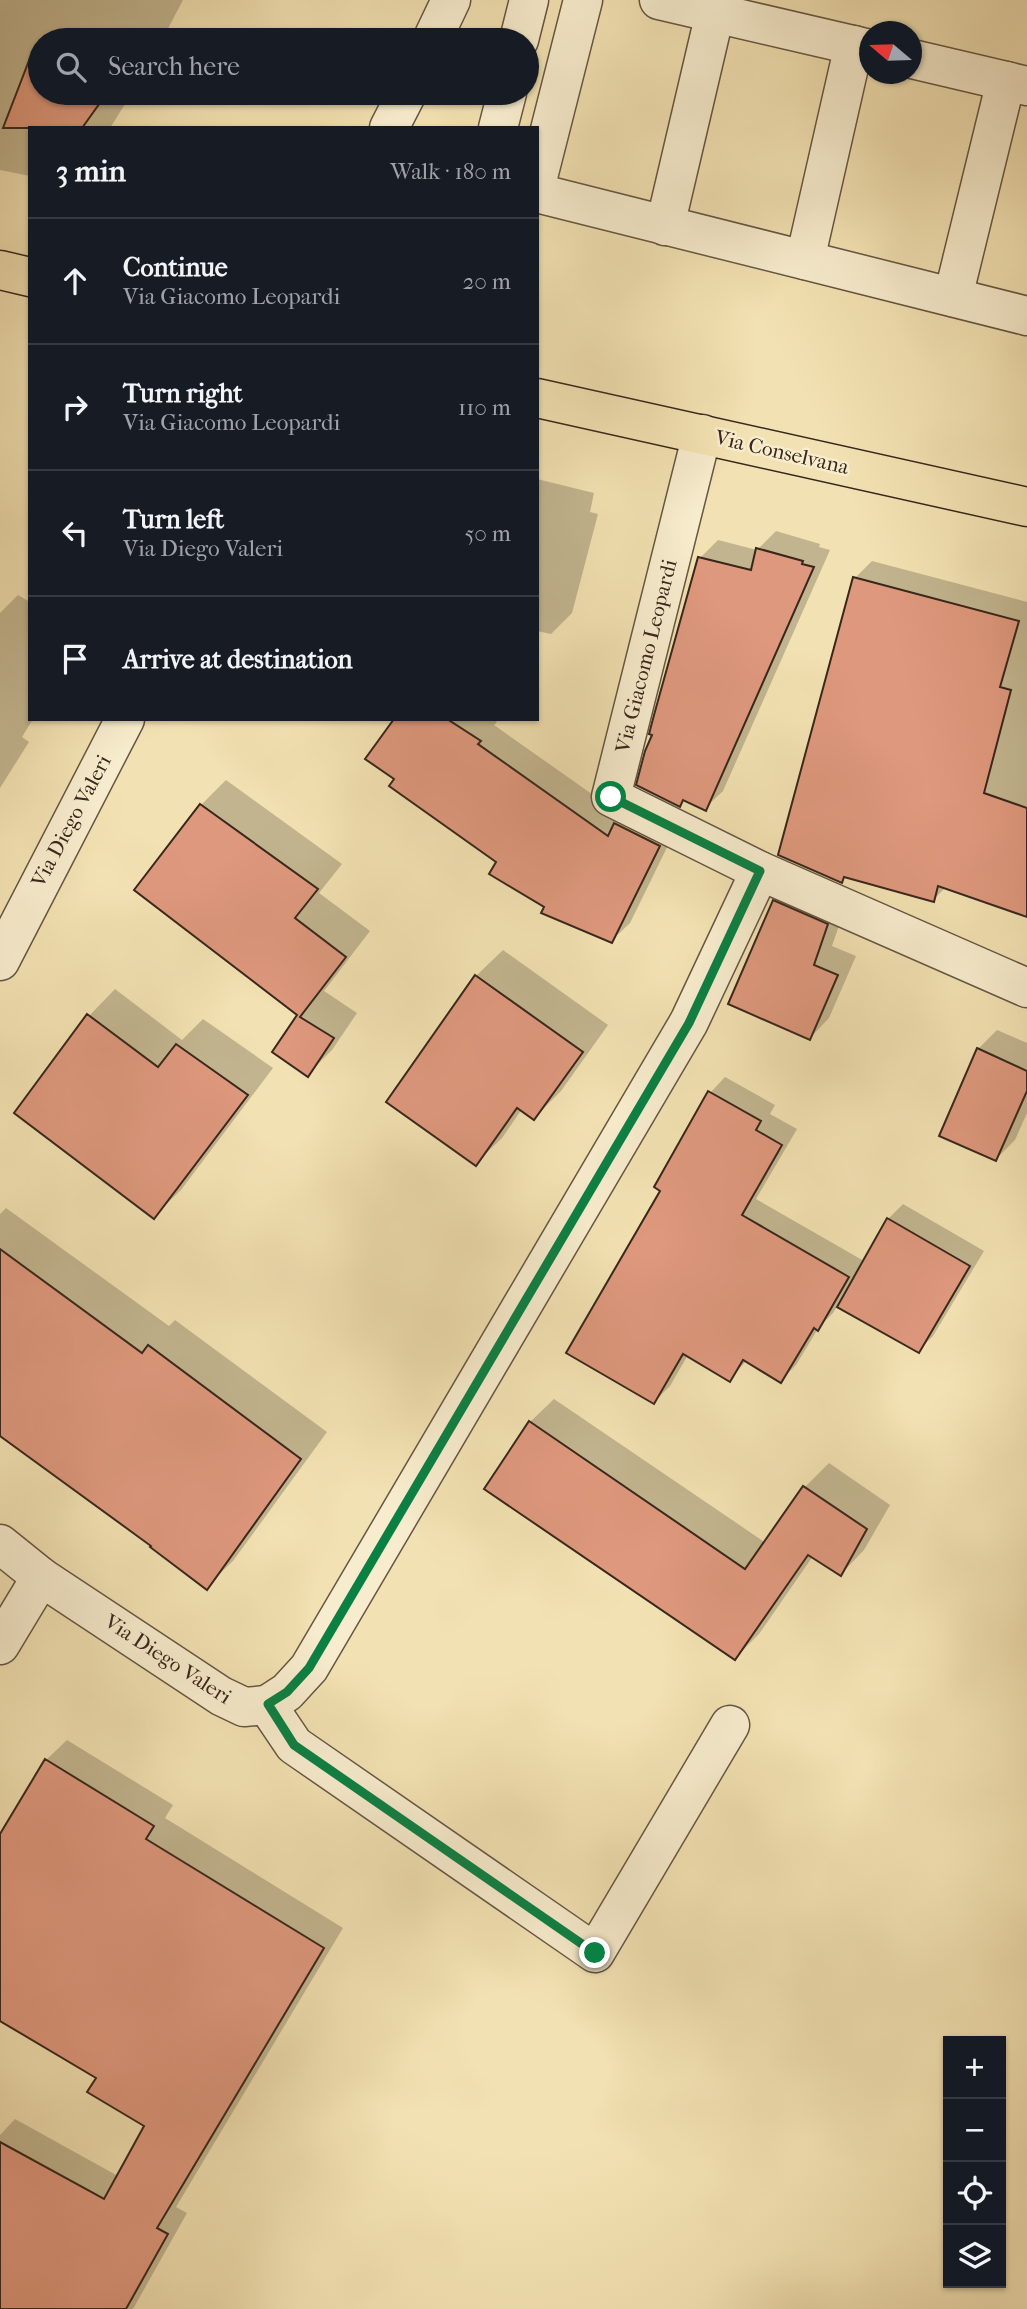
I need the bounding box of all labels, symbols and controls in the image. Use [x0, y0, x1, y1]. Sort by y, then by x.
north arrow [859, 21, 922, 84]
search box [28, 28, 539, 105]
icon: search [52, 48, 90, 86]
text: Search here [108, 51, 240, 82]
text: 3 min [56, 154, 126, 189]
text: Walk · 180 m [390, 158, 511, 185]
text: Continue [123, 252, 228, 283]
icon: ahead [56, 262, 94, 300]
text: 20 m [462, 268, 511, 295]
text: Via Giacomo Leopardi [123, 283, 340, 310]
text: Turn right [123, 378, 243, 409]
icon: right [56, 388, 94, 426]
text: 110 m [458, 394, 511, 421]
text: Via Giacomo Leopardi [123, 409, 340, 436]
street label: Via Conselvana [712, 425, 851, 479]
text: Turn left [123, 504, 224, 535]
icon: left [56, 514, 94, 552]
text: 50 m [464, 520, 511, 547]
text: Via Diego Valeri [123, 535, 283, 562]
street label: Via Giacomo Leopardi [610, 557, 682, 756]
icon: arrive [56, 640, 94, 678]
text: Arrive at destination [123, 644, 353, 675]
street label: Via Diego Valeri [26, 751, 116, 892]
route start [595, 781, 626, 812]
street label: Via Diego Valeri [99, 1609, 236, 1709]
route end [579, 1937, 610, 1968]
map controls [943, 2036, 1006, 2288]
button: + [943, 2036, 1006, 2099]
button: − [943, 2099, 1006, 2162]
button: locate [943, 2162, 1006, 2225]
button: layers [943, 2225, 1006, 2288]

